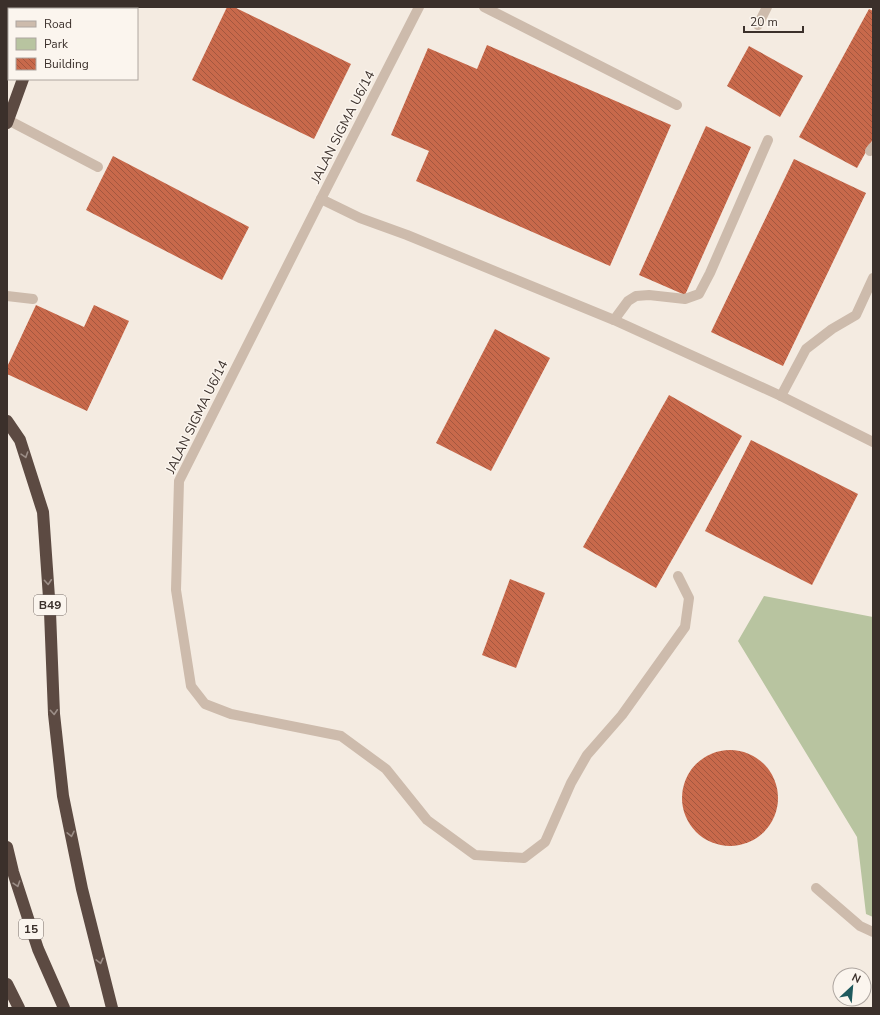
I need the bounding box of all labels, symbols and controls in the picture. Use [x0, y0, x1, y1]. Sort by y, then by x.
legend [8, 8, 138, 80]
scale bar [744, 8, 803, 34]
text: 20 m [750, 14, 778, 30]
text: Road [44, 16, 72, 32]
text: Park [44, 36, 69, 52]
text: Building [44, 56, 89, 72]
street label: JALAN SIGMA U6/14 [306, 67, 379, 187]
street label: JALAN SIGMA U6/14 [161, 357, 232, 478]
one-way arrow [20, 451, 29, 458]
one-way arrow [44, 579, 53, 585]
road number: B49 [34, 595, 66, 615]
one-way arrow [49, 709, 58, 715]
one-way arrow [66, 831, 74, 838]
one-way arrow [12, 881, 21, 888]
road number: 15 [19, 919, 43, 939]
one-way arrow [95, 957, 104, 964]
north arrow [832, 967, 872, 1007]
text: N [849, 970, 863, 987]

